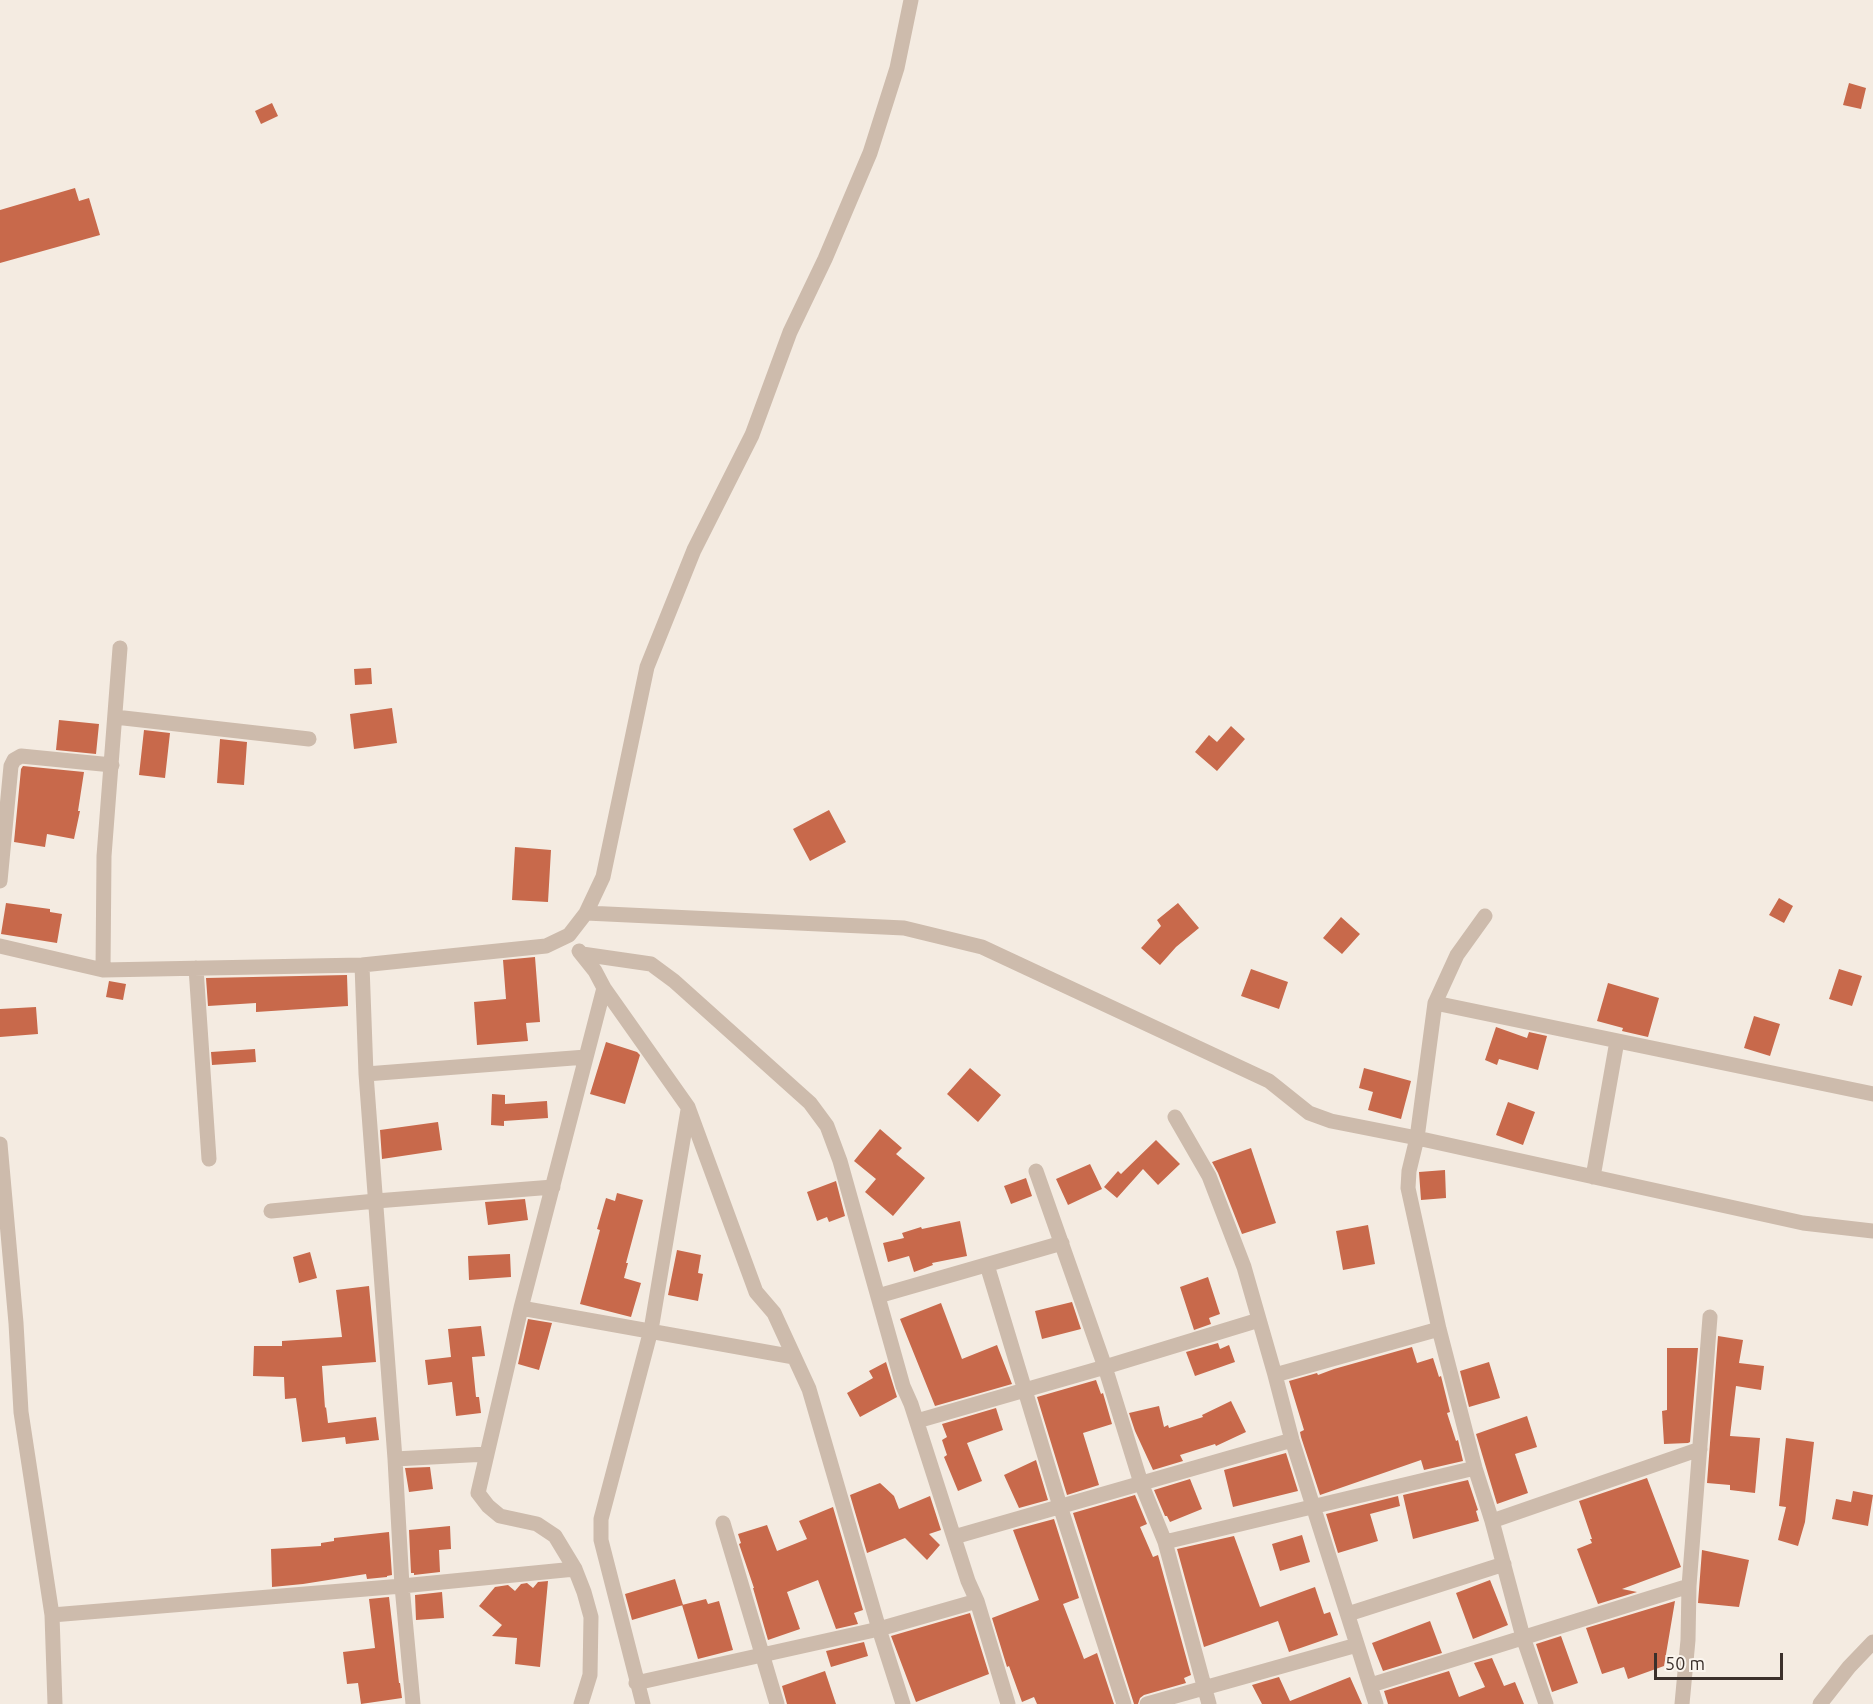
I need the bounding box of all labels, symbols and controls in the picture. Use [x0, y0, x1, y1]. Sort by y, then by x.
scale bar [1657, 1641, 1786, 1679]
text: 50 m [1665, 1653, 1705, 1673]

